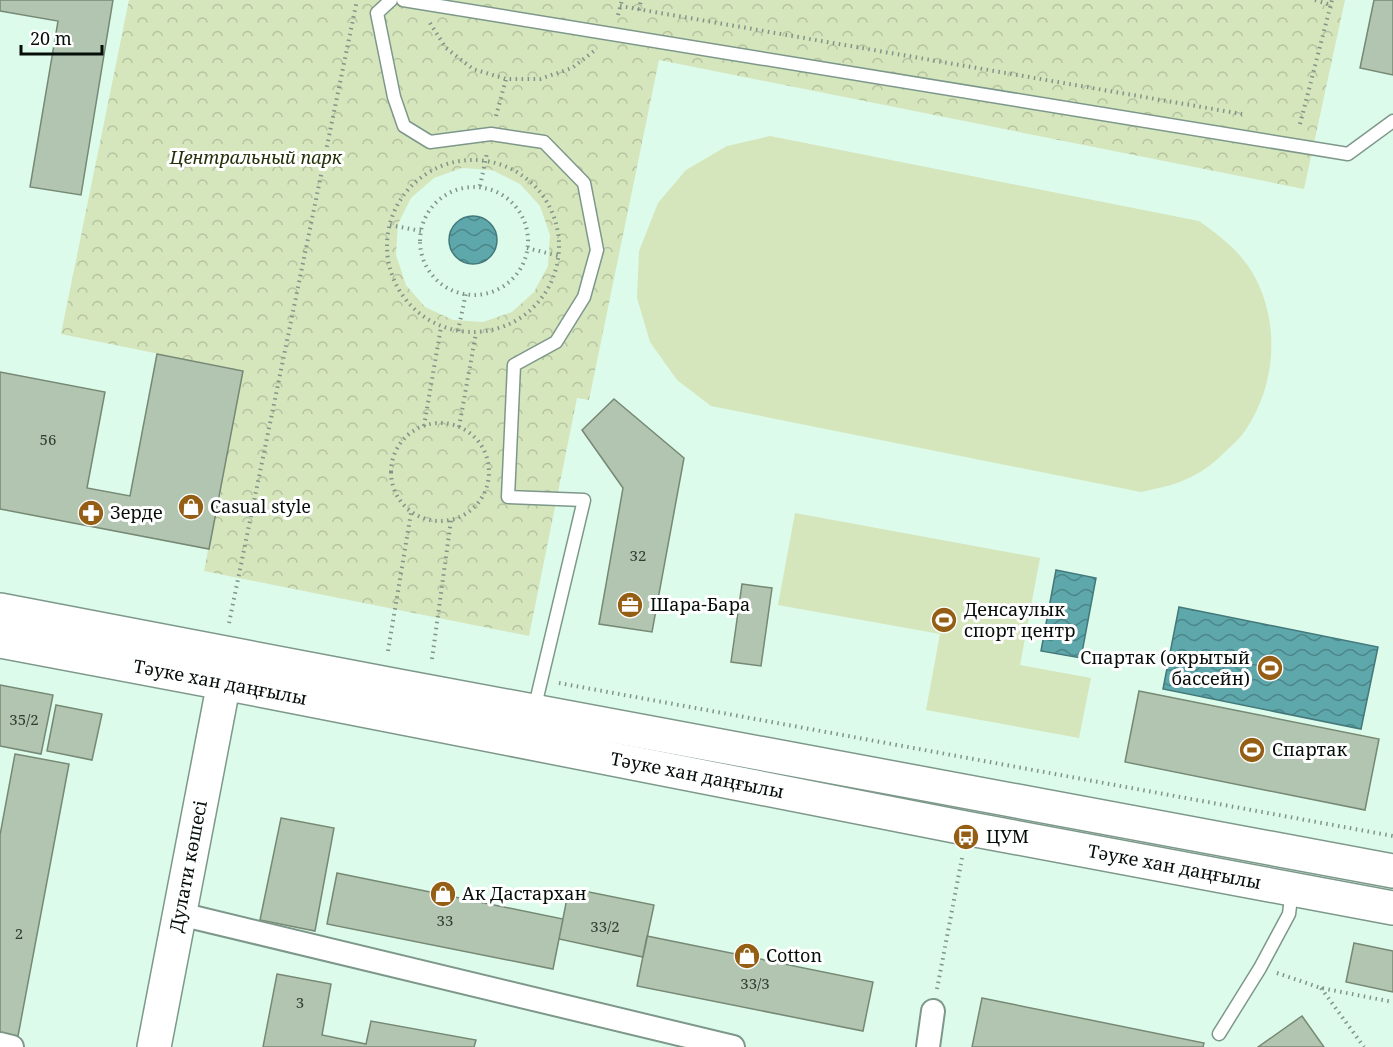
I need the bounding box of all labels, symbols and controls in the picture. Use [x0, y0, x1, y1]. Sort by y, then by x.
scale bar [21, 18, 102, 56]
text: 20 m [30, 26, 72, 50]
park label: Центральный парк [169, 145, 343, 169]
house number: 56 [40, 429, 56, 449]
shop icon: Casual style [176, 492, 206, 522]
place label: Casual style [210, 494, 311, 518]
pharmacy icon: Зерде [76, 498, 106, 528]
place label: Зерде [110, 500, 163, 524]
house number: 32 [630, 545, 646, 565]
office icon: Шара-Бара [615, 590, 645, 620]
place label: Шара-Бара [650, 592, 750, 616]
place label: Денсаулык спорт центр [964, 597, 1075, 642]
sports icon: Денсаулык спорт центр [929, 605, 959, 635]
place label: Спартак (окрытый бассейн) [1080, 645, 1250, 690]
street label: Тәуке хан даңғылы [132, 653, 309, 710]
sports icon: Спартак (окрытый бассейн) [1255, 653, 1285, 683]
house number: 35/2 [9, 709, 39, 729]
sports icon: Спартак [1237, 735, 1267, 765]
place label: Спартак [1272, 737, 1347, 761]
street label: Тәуке хан даңғылы [609, 746, 786, 803]
street label: Дулати көшесі [163, 798, 212, 934]
bus stop icon: ЦУМ [951, 822, 981, 852]
place label: ЦУМ [986, 824, 1029, 848]
street label: Тәуке хан даңғылы [1086, 838, 1264, 894]
shop icon: Ак Дастархан [428, 879, 458, 909]
place label: Ак Дастархан [462, 881, 586, 905]
house number: 33 [437, 910, 453, 930]
house number: 33/2 [590, 916, 620, 936]
house number: 2 [15, 923, 23, 943]
shop icon: Cotton [732, 941, 762, 971]
place label: Cotton [766, 943, 822, 967]
house number: 33/3 [740, 973, 770, 993]
house number: 3 [296, 992, 304, 1012]

